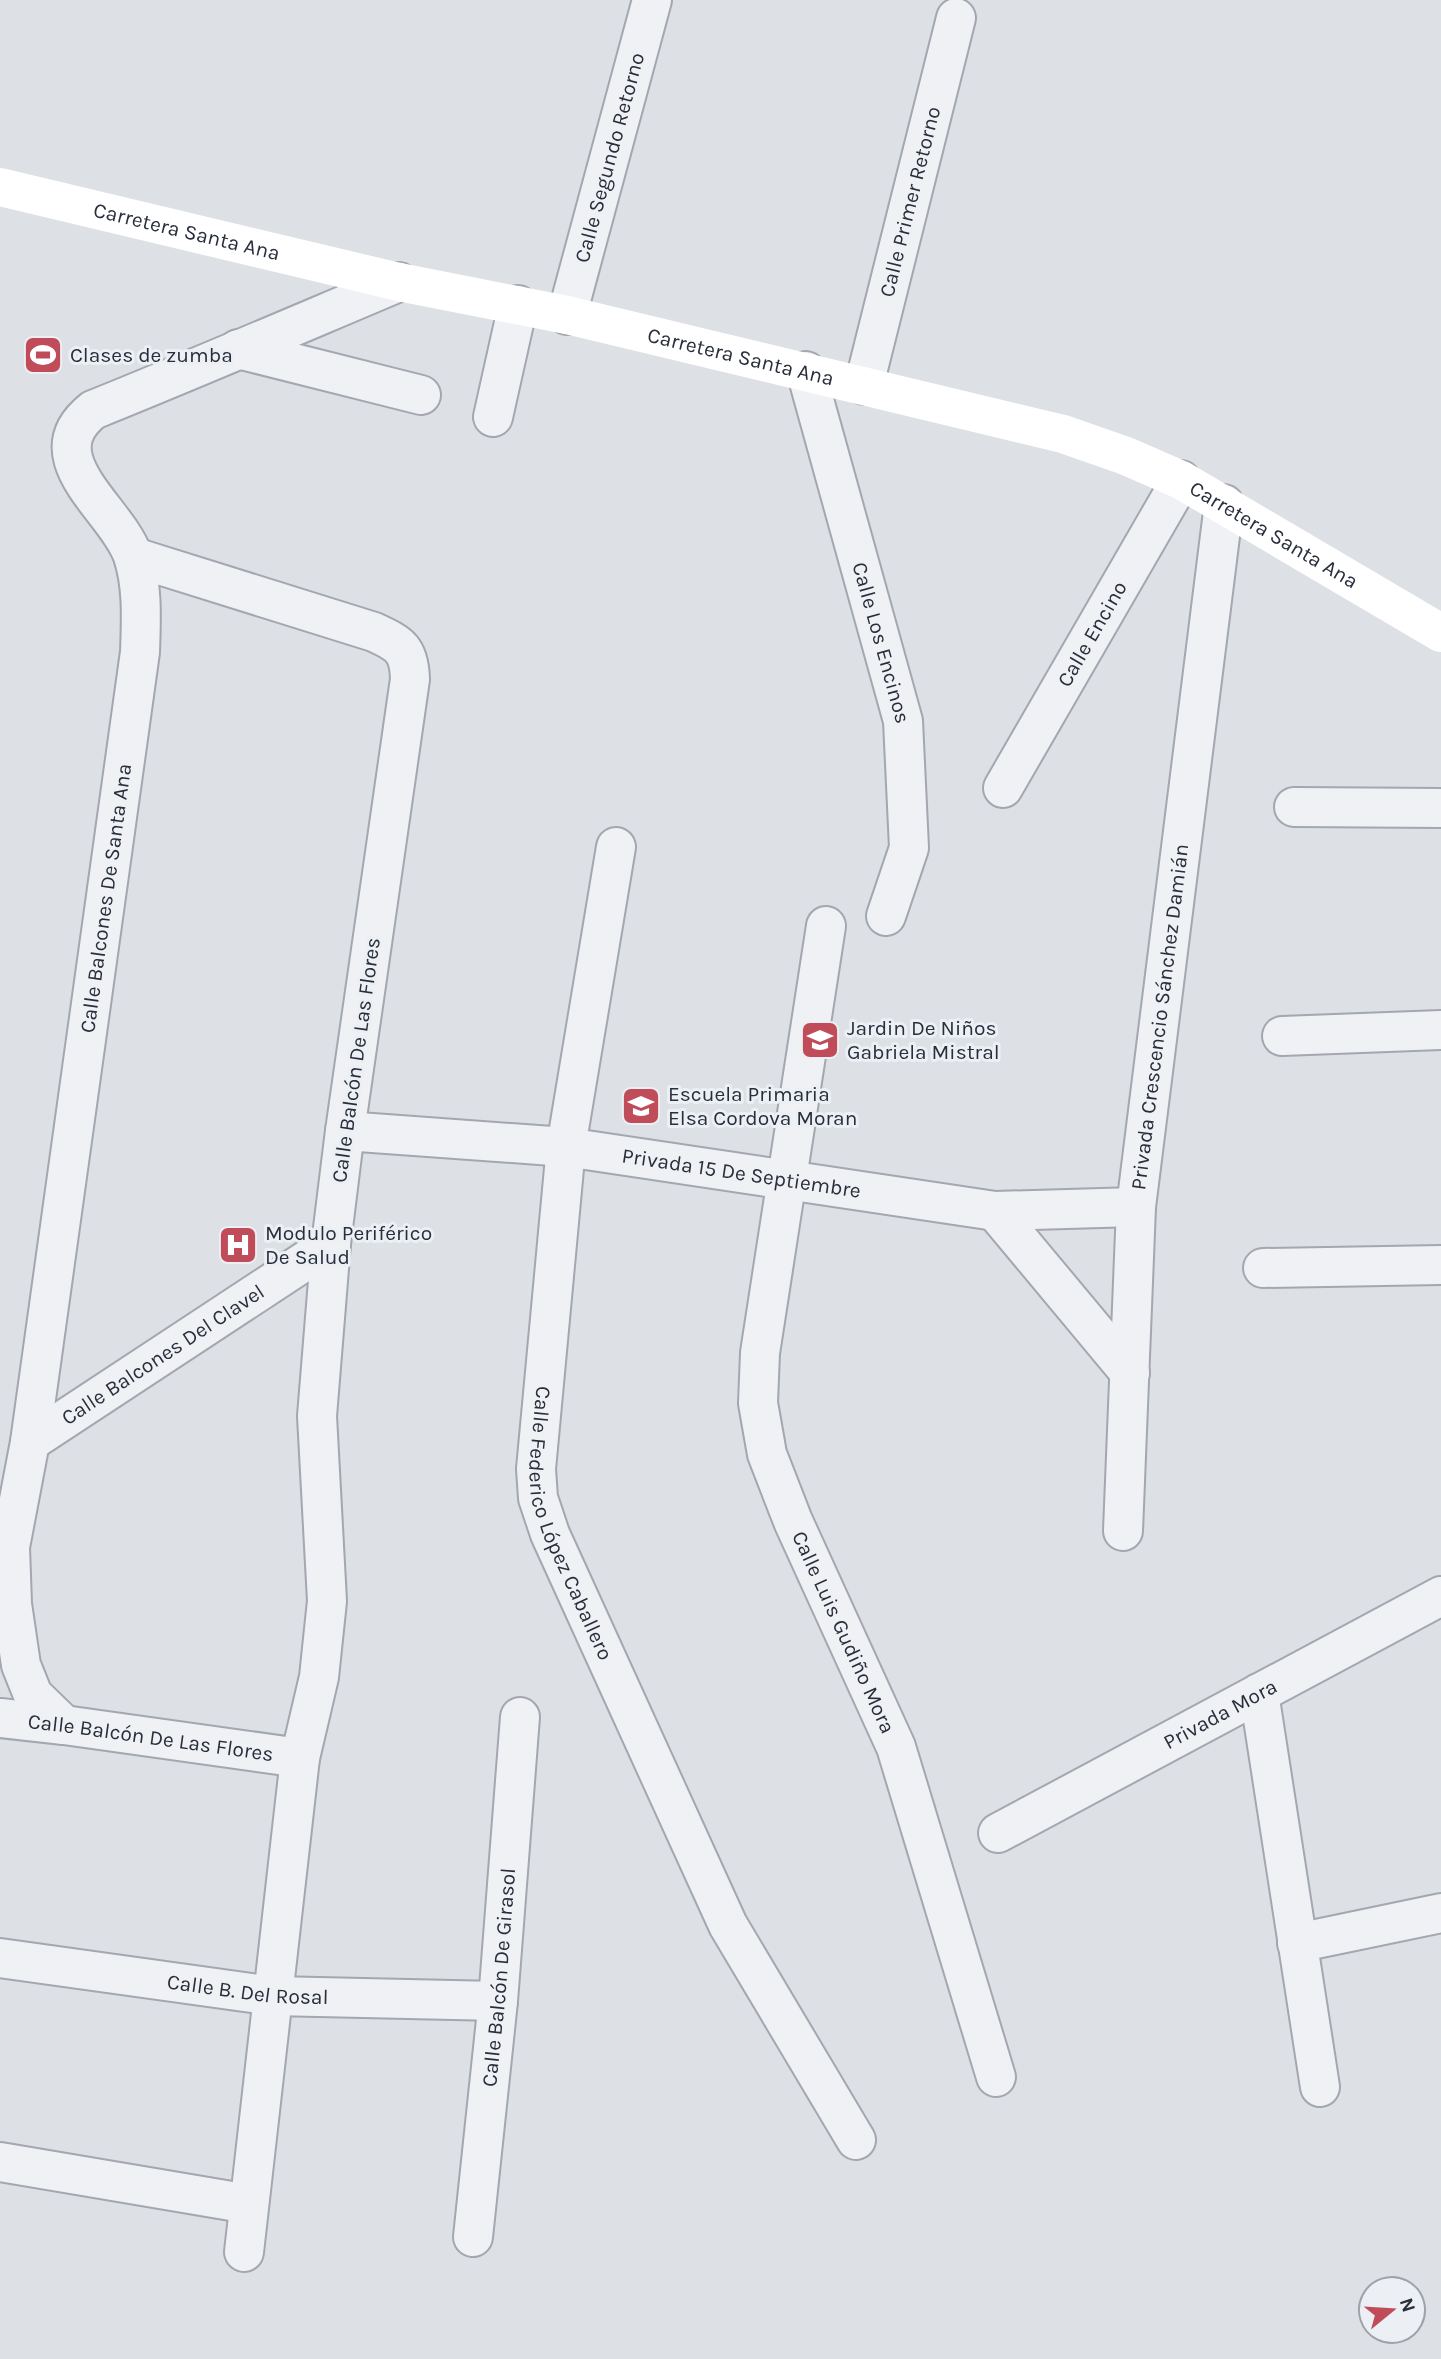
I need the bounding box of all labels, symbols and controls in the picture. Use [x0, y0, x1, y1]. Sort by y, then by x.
street label: Calle Segundo Retorno [570, 50, 649, 265]
street label: Calle Primer Retorno [875, 104, 945, 299]
street label: Carretera Santa Ana [91, 198, 282, 265]
street label: Carretera Santa Ana [645, 323, 836, 391]
sports icon: Clases de zumba [22, 334, 64, 376]
place label: Clases de zumba [70, 343, 233, 367]
street label: Carretera Santa Ana [1186, 476, 1362, 593]
street label: Calle Los Encinos [848, 559, 915, 726]
street label: Calle Encino [1052, 577, 1132, 691]
street label: Calle Balcones De Santa Ana [75, 762, 136, 1035]
street label: Privada Crescencio Sánchez Damián [1126, 842, 1193, 1191]
street label: Calle Balcón De Las Flores [327, 936, 385, 1184]
place label: Jardin De Niños Gabriela Mistral [847, 1016, 1000, 1064]
school or university icon: Jardin De Niños Gabriela Mistral [799, 1019, 841, 1061]
place label: Escuela Primaria Elsa Cordova Moran [668, 1082, 857, 1130]
school or university icon: Escuela Primaria Elsa Cordova Moran [620, 1085, 662, 1127]
street label: Privada 15 De Septiembre [620, 1144, 863, 1203]
place label: Modulo Periférico De Salud [265, 1221, 432, 1269]
hospital icon: Modulo Periférico De Salud [217, 1224, 259, 1266]
street label: Calle Balcones Del Clavel [57, 1279, 269, 1430]
street label: Calle Federico López Caballero [524, 1385, 618, 1664]
street label: Calle Luis Gudiño Mora [787, 1527, 900, 1737]
street label: Privada Mora [1159, 1674, 1281, 1754]
street label: Calle Balcón De Las Flores [27, 1709, 275, 1766]
street label: Calle Balcón De Girasol [477, 1867, 520, 2088]
street label: Calle B. Del Rosal [166, 1969, 329, 2009]
north arrow [1357, 2275, 1427, 2345]
text: N [1395, 2295, 1420, 2315]

